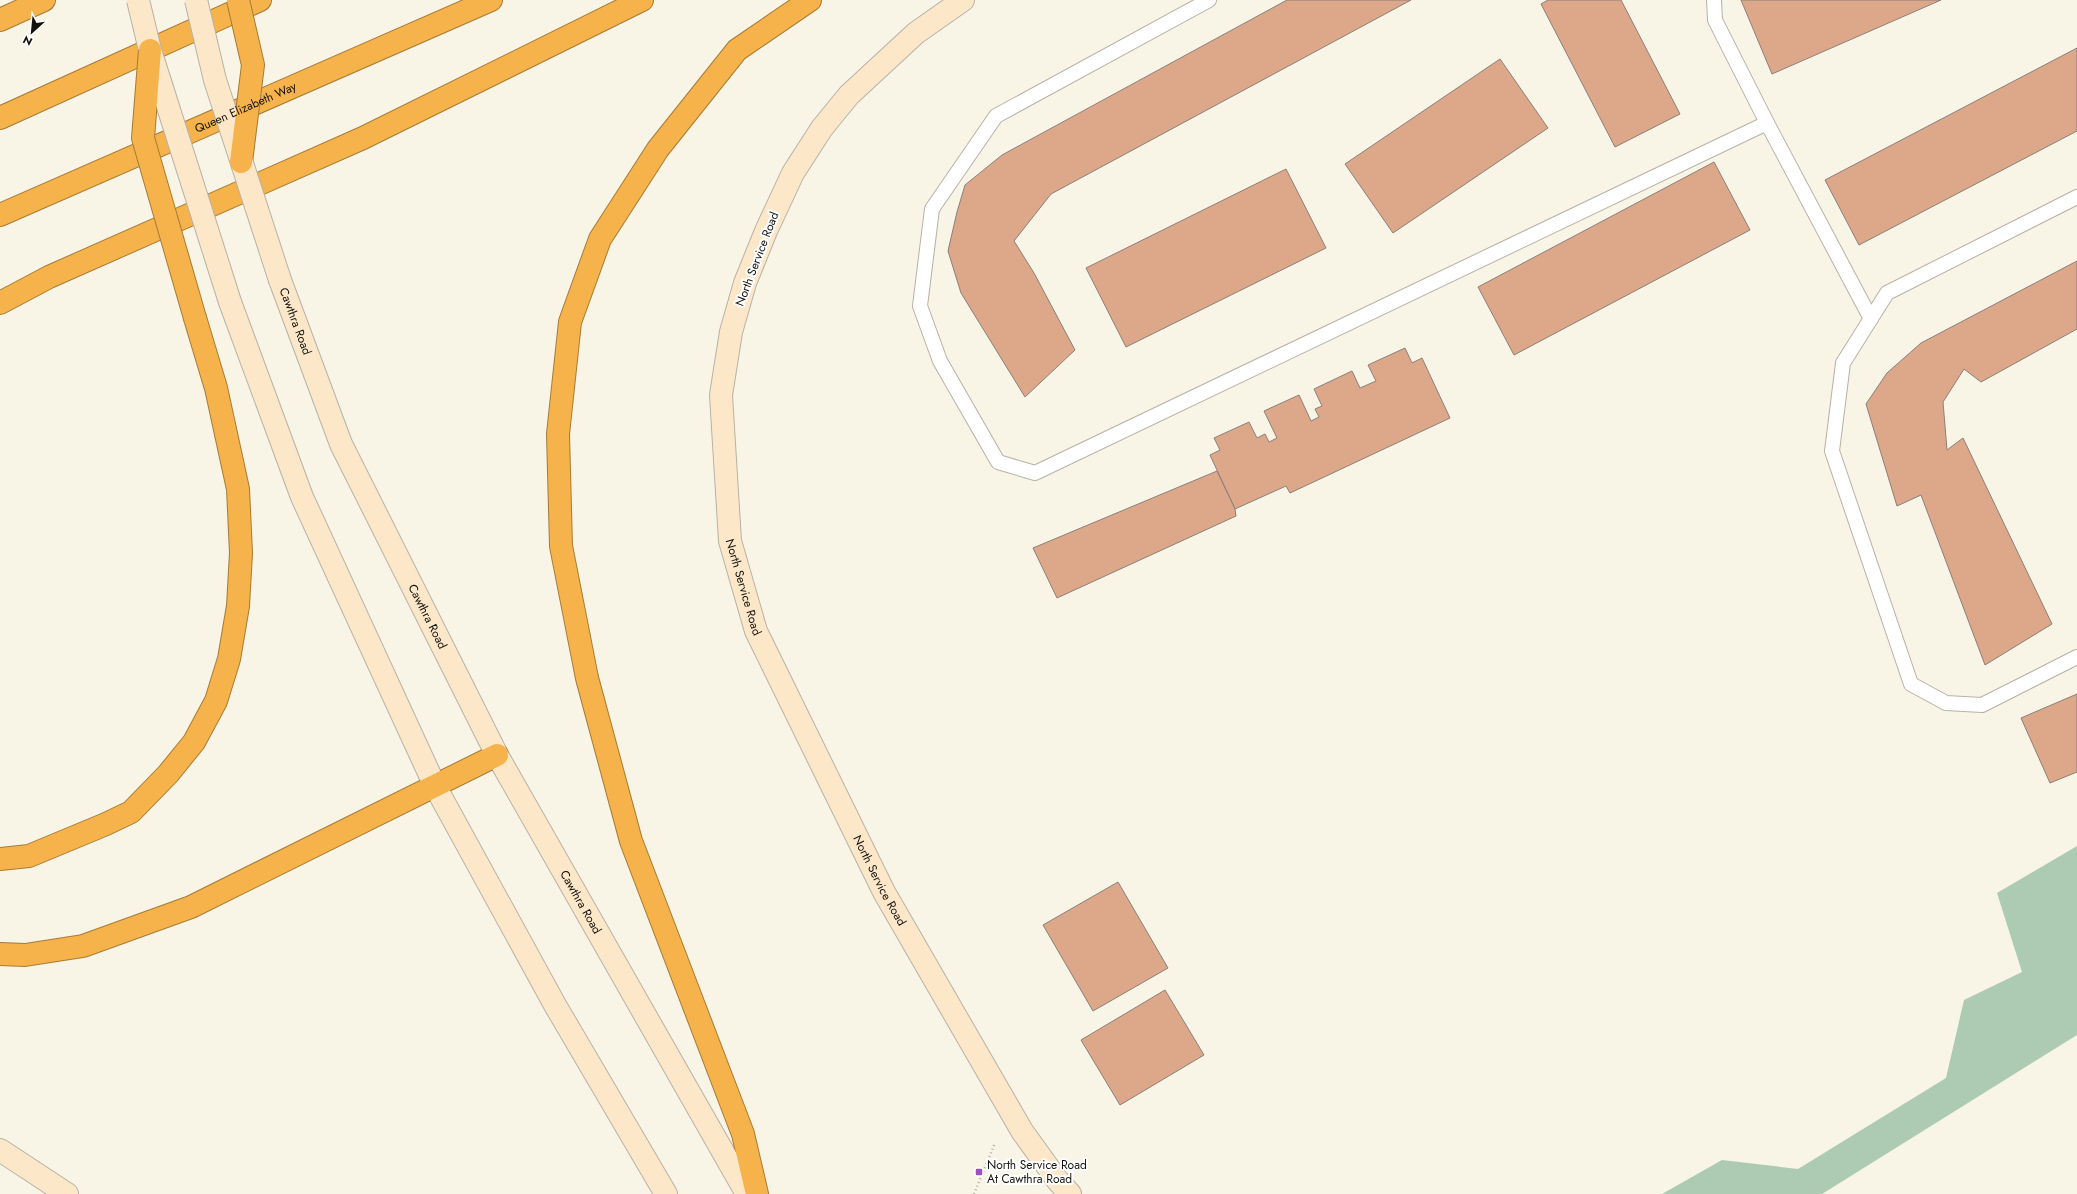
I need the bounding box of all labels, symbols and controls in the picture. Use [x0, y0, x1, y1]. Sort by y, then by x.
north arrow [12, 12, 52, 52]
text: N [20, 32, 35, 50]
street label: Queen Elizabeth Way [192, 77, 300, 138]
street label: North Service Road [731, 209, 783, 309]
street label: Cawthra Road [275, 285, 316, 358]
street label: North Service Road [721, 537, 766, 639]
street label: Cawthra Road [404, 581, 451, 652]
street label: North Service Road [848, 832, 911, 929]
street label: Cawthra Road [555, 867, 606, 937]
place label: North Service Road At Cawthra Road [987, 1156, 1087, 1188]
marker: North Service Road At Cawthra Road [974, 1167, 984, 1177]

